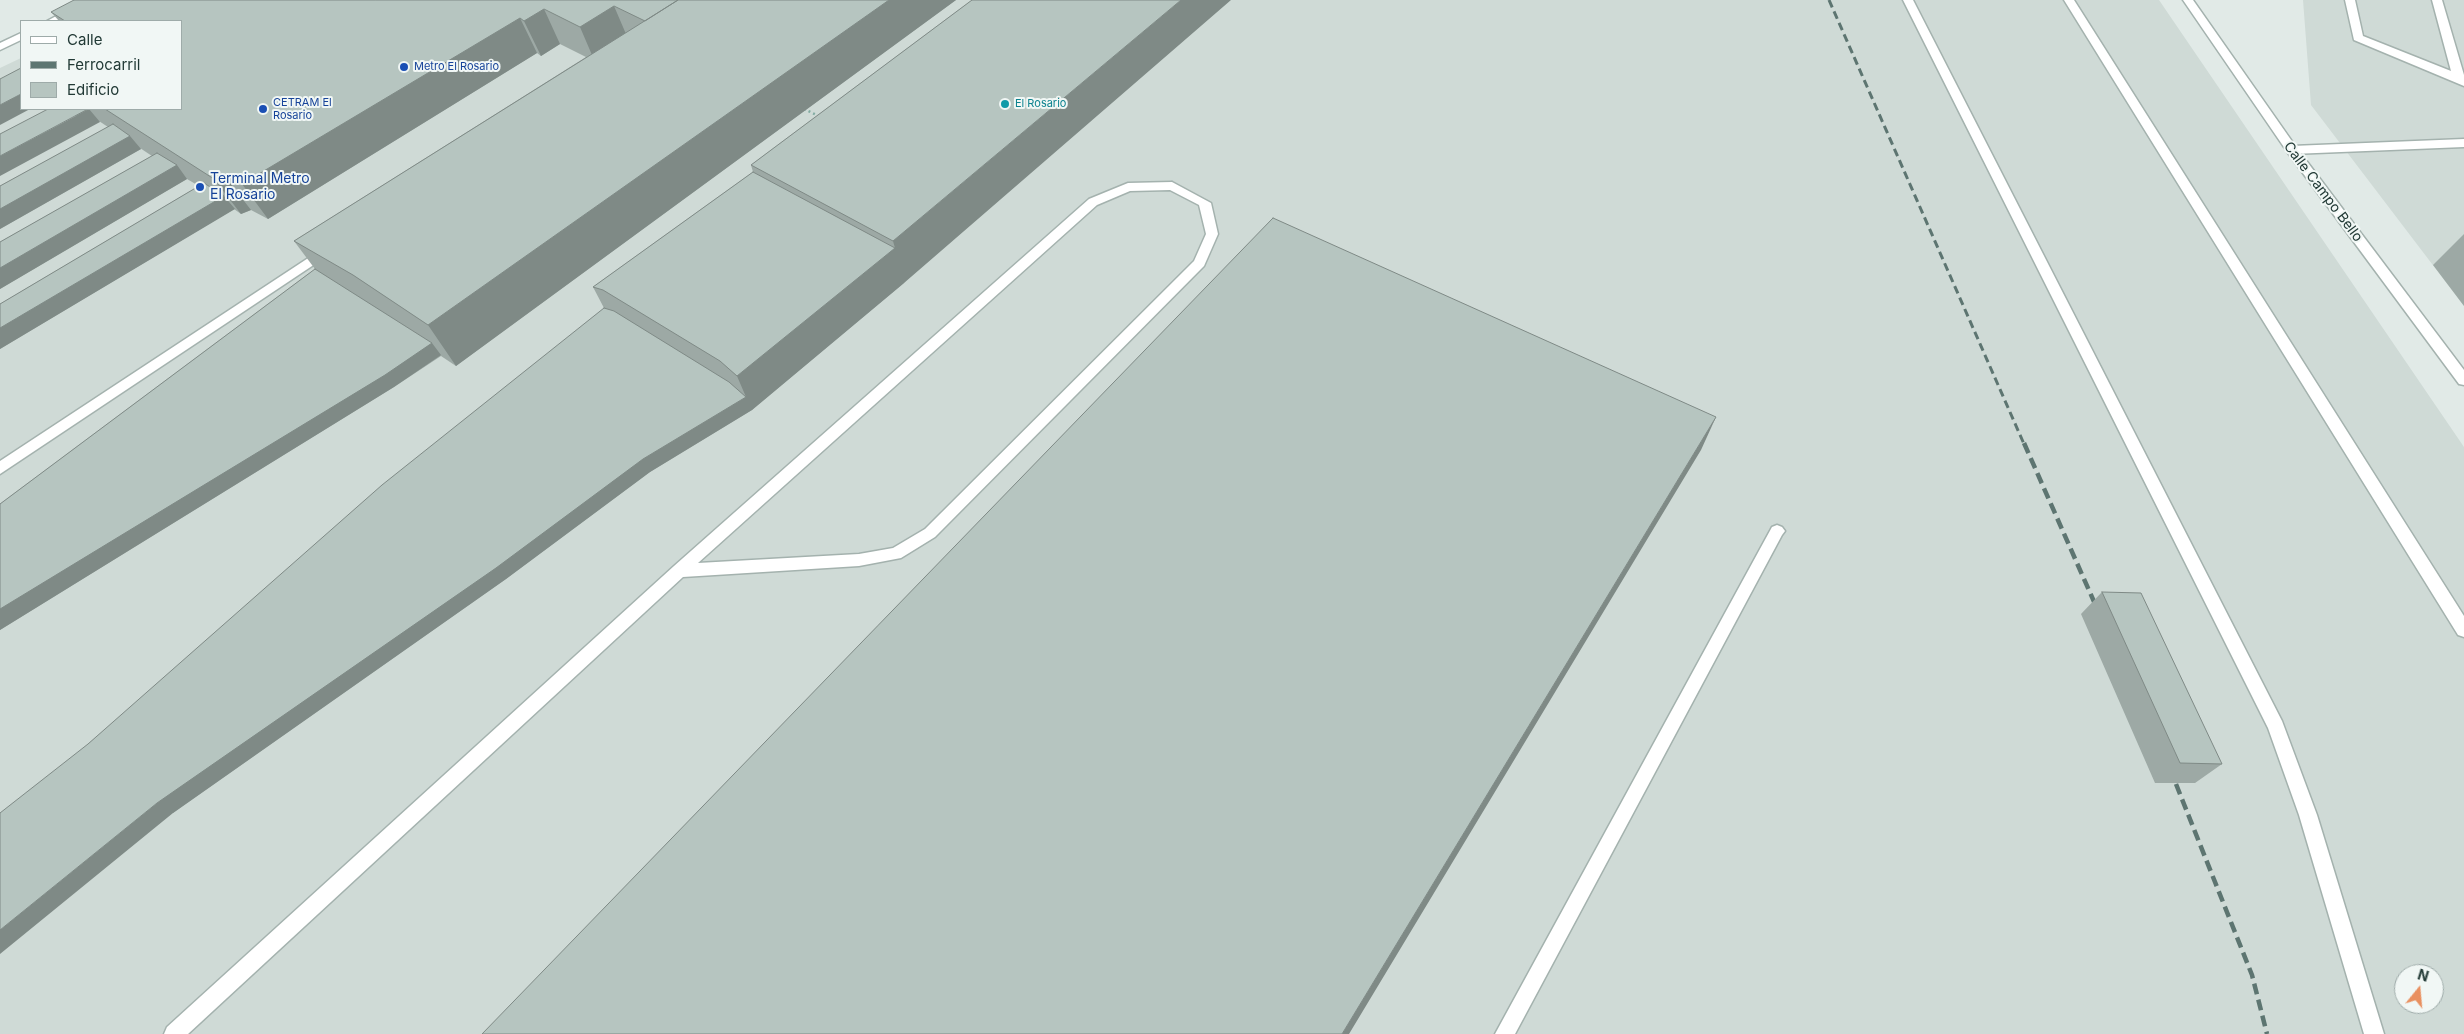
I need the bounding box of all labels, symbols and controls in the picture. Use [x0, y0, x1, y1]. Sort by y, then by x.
legend [20, 20, 182, 110]
text: Calle [67, 30, 102, 49]
text: Ferrocarril [67, 55, 140, 74]
place label: Metro El Rosario [414, 60, 499, 74]
marker: Metro El Rosario [398, 61, 410, 73]
text: Edificio [67, 80, 119, 99]
place label: CETRAM El Rosario [273, 96, 332, 122]
place label: El Rosario [1015, 97, 1066, 111]
marker: El Rosario [999, 98, 1011, 110]
marker: CETRAM El Rosario [257, 103, 269, 115]
street label: Calle Campo Bello [2280, 139, 2366, 245]
place label: Terminal Metro El Rosario [210, 171, 310, 203]
marker: Terminal Metro El Rosario [194, 181, 206, 193]
north arrow [2394, 964, 2444, 1014]
text: N [2416, 965, 2431, 985]

